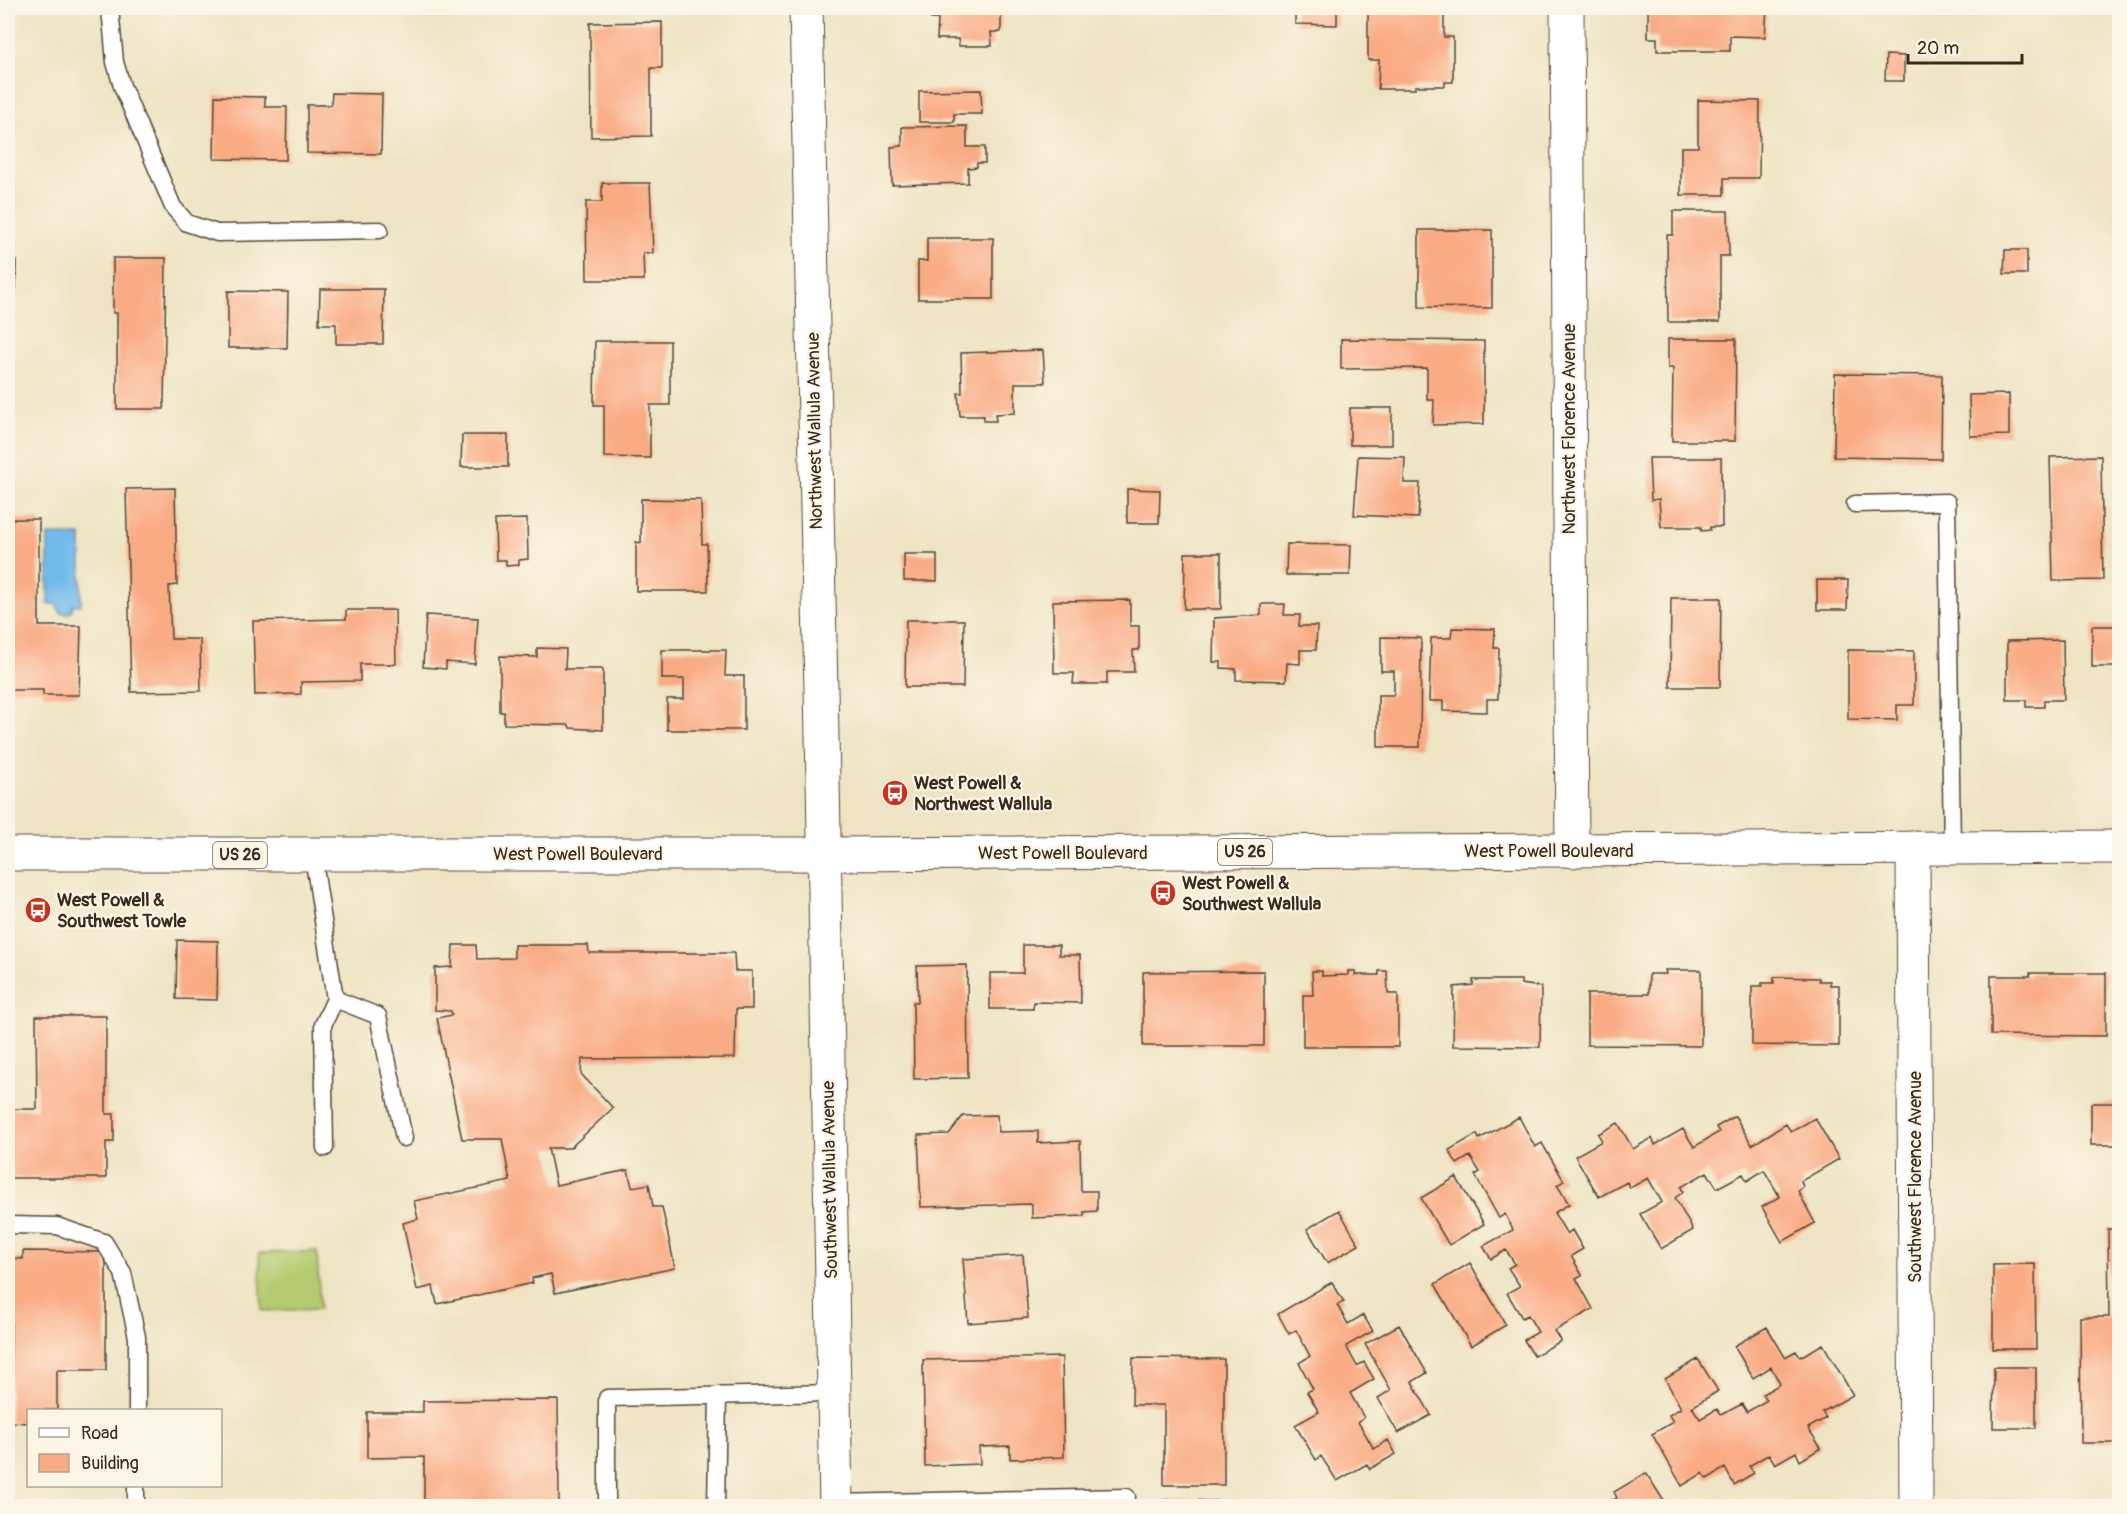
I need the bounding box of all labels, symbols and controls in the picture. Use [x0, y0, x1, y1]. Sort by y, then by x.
scale bar [1908, 27, 2022, 65]
text: 20 m [1917, 37, 1959, 60]
street label: Northwest Florence Avenue [1558, 323, 1581, 535]
street label: Northwest Wallula Avenue [802, 332, 828, 530]
place label: West Powell & Northwest Wallula [914, 772, 1053, 816]
bus stop icon: West Powell & Northwest Wallula [880, 778, 910, 808]
road number: US 26 [1218, 839, 1272, 865]
street label: West Powell Boulevard [1464, 840, 1634, 863]
road number: US 26 [213, 842, 267, 868]
street label: West Powell Boulevard [978, 842, 1148, 865]
street label: West Powell Boulevard [493, 843, 663, 866]
place label: West Powell & Southwest Wallula [1182, 872, 1322, 916]
bus stop icon: West Powell & Southwest Wallula [1148, 878, 1178, 908]
place label: West Powell & Southwest Towle [57, 889, 187, 933]
bus stop icon: West Powell & Southwest Towle [23, 895, 53, 925]
street label: Southwest Florence Avenue [1904, 1071, 1927, 1283]
street label: Southwest Wallula Avenue [817, 1080, 843, 1279]
legend [27, 1409, 222, 1487]
text: Road [81, 1422, 118, 1445]
text: Building [81, 1452, 139, 1475]

